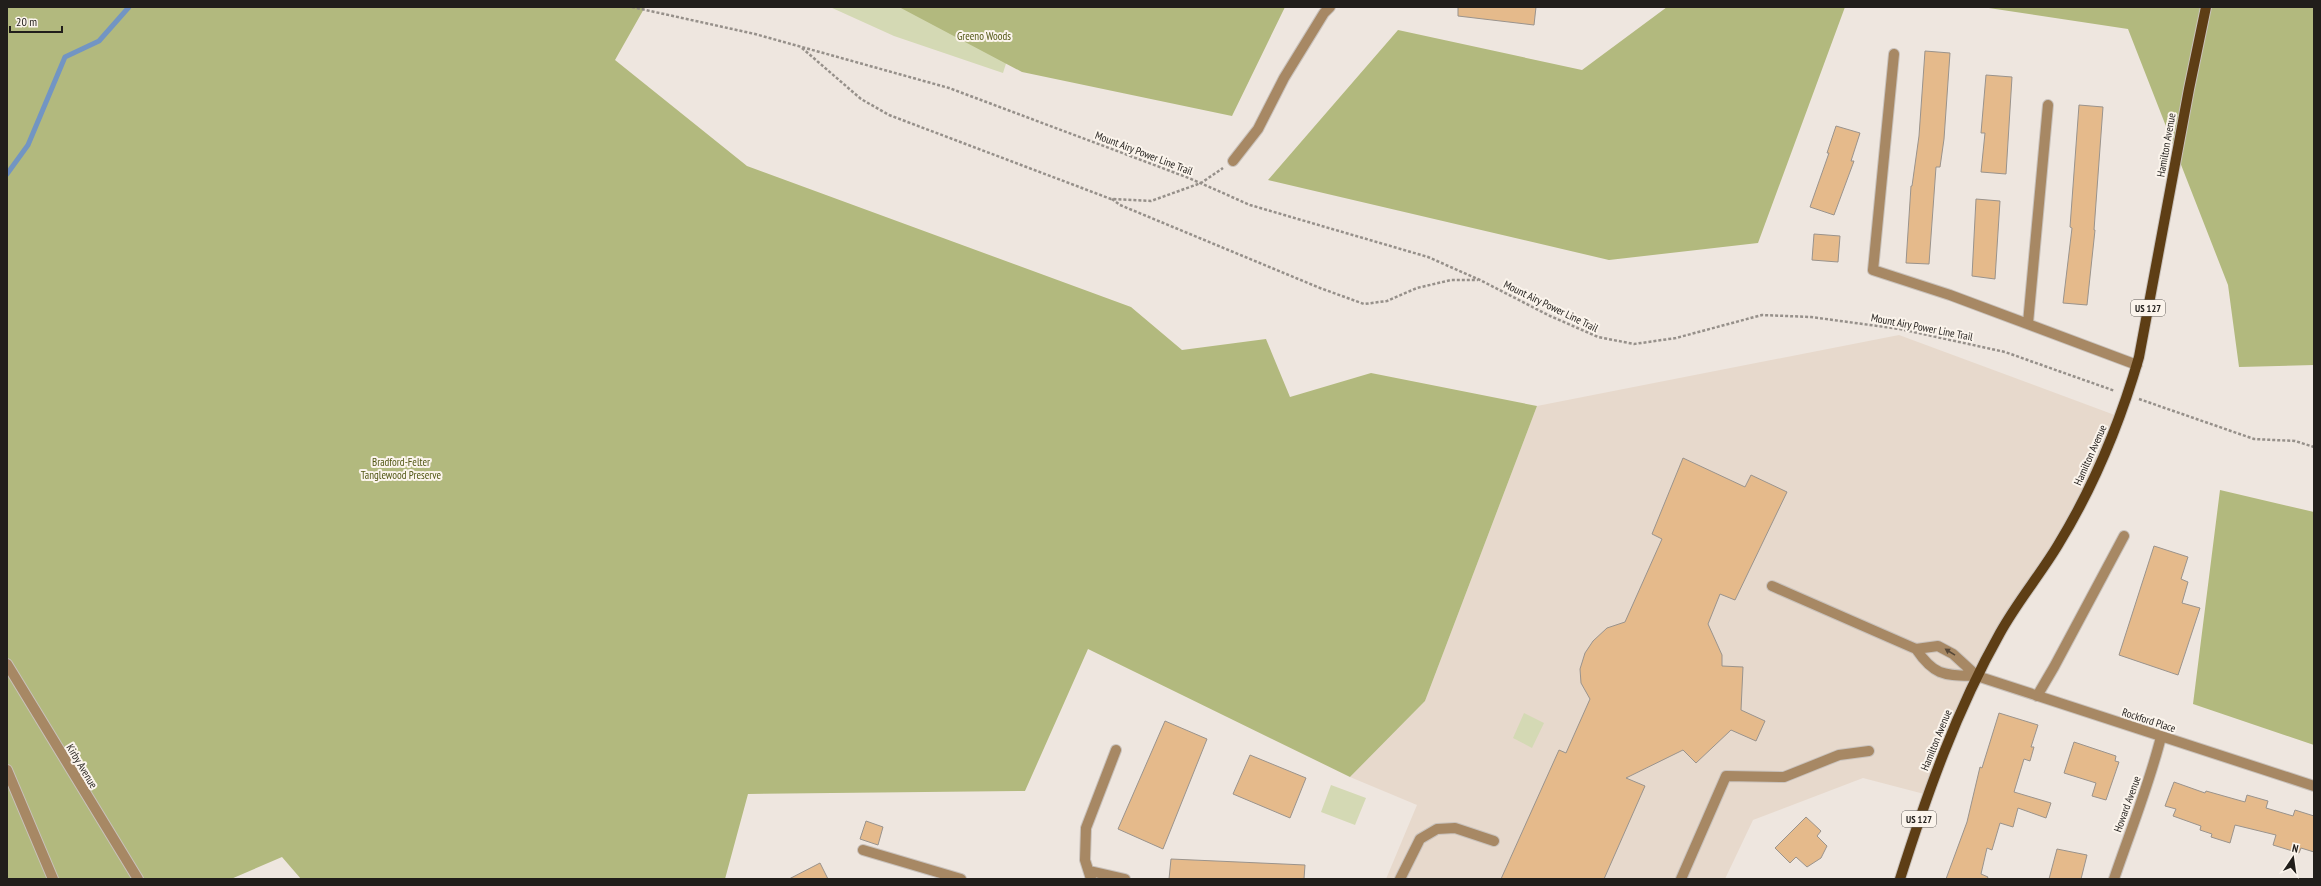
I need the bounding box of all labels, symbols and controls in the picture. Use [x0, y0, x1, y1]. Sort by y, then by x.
scale bar [10, 8, 62, 34]
text: 20 m [16, 14, 37, 29]
park label: Greeno Woods [957, 29, 1011, 43]
street label: Hamilton Avenue [2153, 111, 2179, 178]
street label: Mount Airy Power Line Trail [1093, 128, 1195, 178]
street label: Mount Airy Power Line Trail [1501, 277, 1601, 335]
road number: US 127 [2131, 300, 2165, 316]
street label: Mount Airy Power Line Trail [1870, 310, 1975, 344]
street label: Hamilton Avenue [2070, 422, 2110, 487]
park label: Bradford-Felter Tanglewood Preserve [361, 455, 442, 482]
one-way arrow [1944, 649, 1956, 656]
street label: Rockford Place [2120, 705, 2178, 735]
street label: Hamilton Avenue [1917, 707, 1955, 773]
street label: Kirby Avenue [63, 741, 101, 791]
street label: Howard Avenue [2110, 773, 2144, 834]
road number: US 127 [1902, 811, 1936, 827]
north arrow [2273, 838, 2313, 878]
text: N [2291, 841, 2300, 856]

